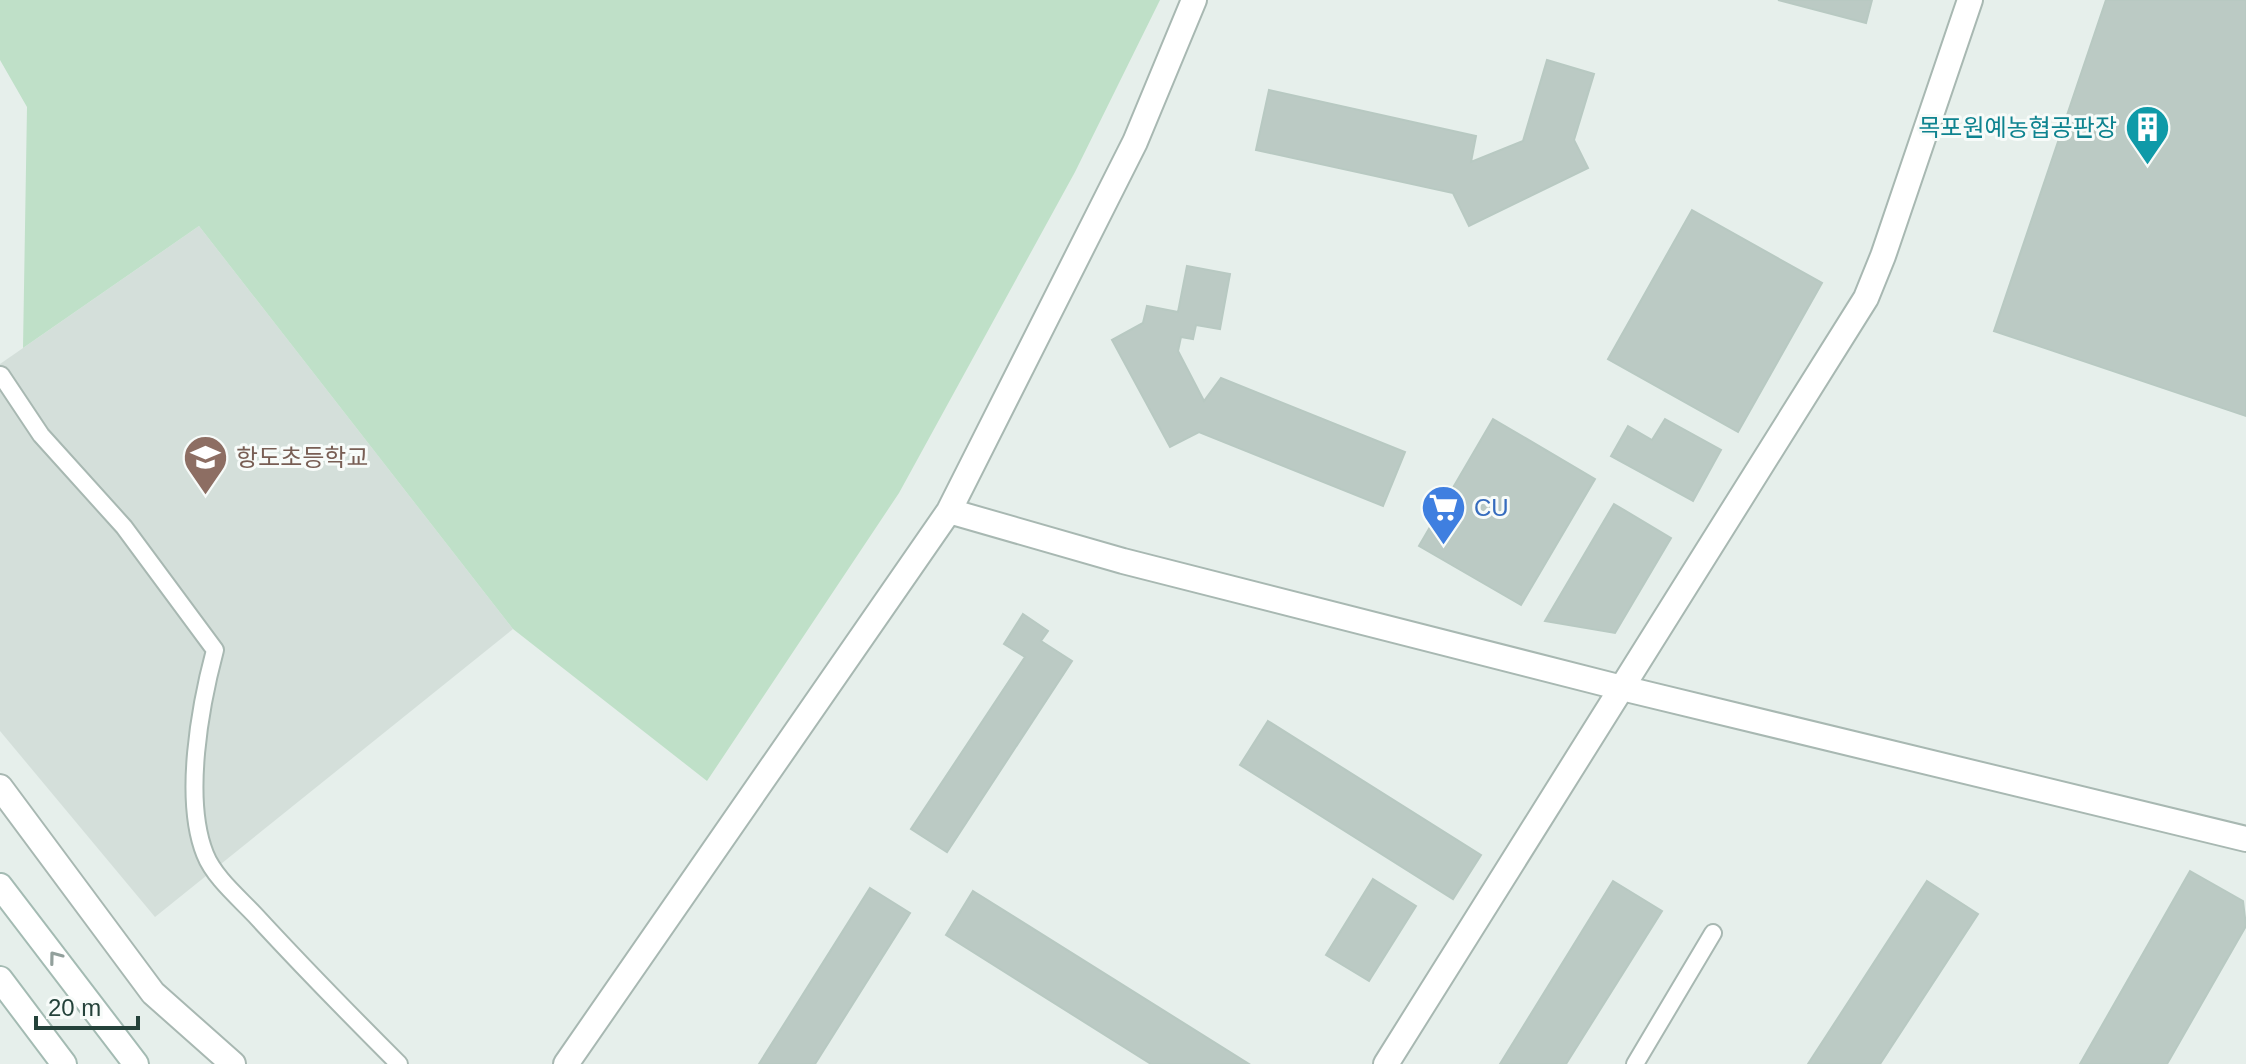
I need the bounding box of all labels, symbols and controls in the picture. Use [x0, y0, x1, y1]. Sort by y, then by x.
building icon: 목포원예농협공판장 [2124, 103, 2172, 166]
place label: 목포원예농협공판장 [1918, 114, 2117, 141]
school or university icon: 항도초등학교 [181, 433, 229, 496]
place label: 항도초등학교 [236, 444, 368, 471]
supermarket icon: CU [1419, 483, 1467, 546]
place label: CU [1474, 494, 1509, 521]
one-way arrow [50, 952, 64, 966]
scale bar [36, 980, 138, 1030]
text: 20 m [48, 994, 101, 1021]

